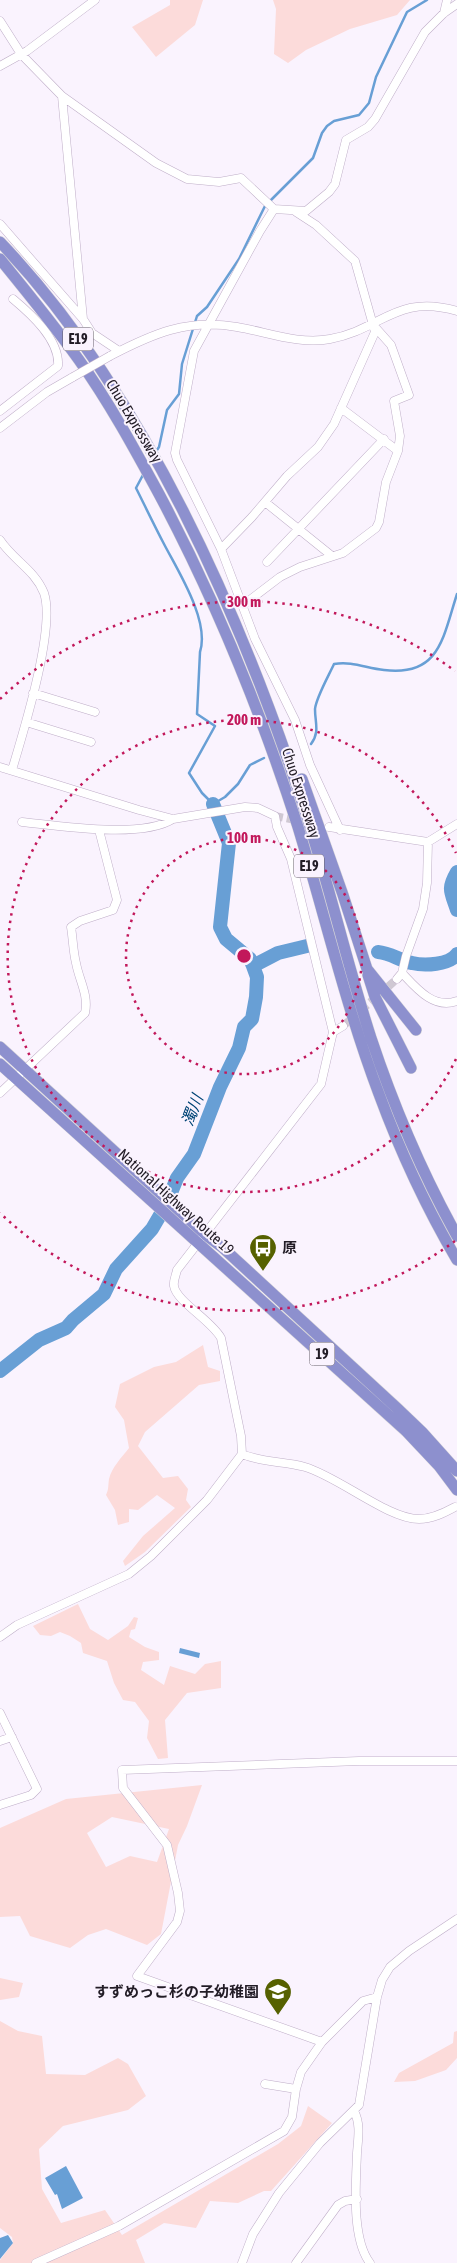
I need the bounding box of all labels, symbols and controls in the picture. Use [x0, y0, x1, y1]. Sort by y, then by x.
road number: E19 [63, 328, 93, 350]
street label: Chuo Expressway [103, 376, 166, 465]
text: 300 m [227, 593, 261, 610]
text: 200 m [227, 711, 261, 728]
street label: Chuo Expressway [279, 746, 324, 840]
text: 100 m [227, 829, 261, 846]
road number: E19 [294, 854, 324, 878]
centre of rings [235, 947, 253, 965]
water label: 濁川 [178, 1090, 207, 1128]
street label: National Highway Route 19 [115, 1145, 238, 1258]
bus stop icon: 原 [248, 1233, 278, 1272]
place label: 原 [282, 1239, 297, 1256]
road number: 19 [310, 1342, 334, 1366]
school or university icon: すずめっこ杉の子幼稚園 [263, 1977, 293, 2016]
place label: すずめっこ杉の子幼稚園 [94, 1983, 259, 2000]

